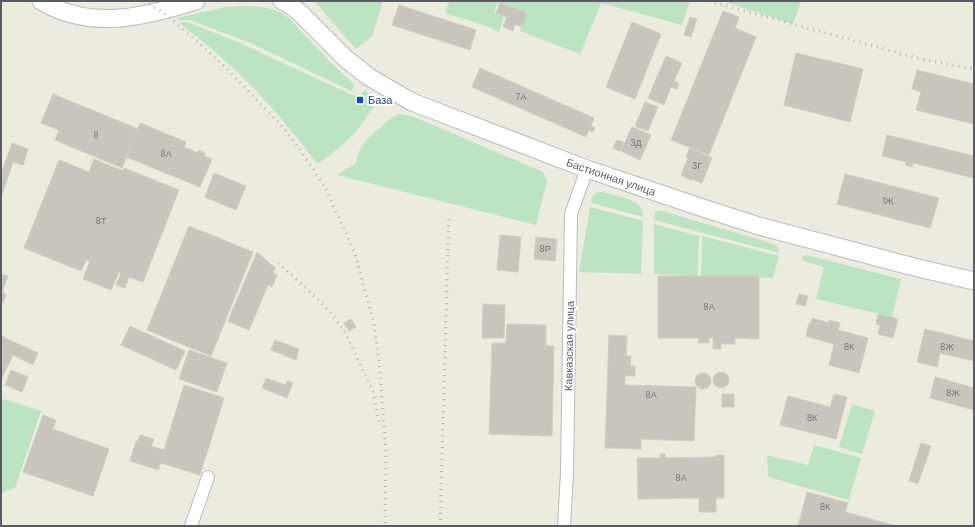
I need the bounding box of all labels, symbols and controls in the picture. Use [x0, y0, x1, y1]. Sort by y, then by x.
house number: 7А [516, 91, 526, 103]
place label: База [368, 93, 393, 107]
marker: База [355, 95, 365, 105]
house number: 8 [93, 129, 99, 141]
house number: 3Д [630, 137, 642, 149]
house number: 8А [160, 148, 172, 160]
street label: Бастионная улица [565, 155, 658, 199]
house number: 3Г [692, 160, 702, 172]
house number: 1Ж [882, 195, 894, 207]
house number: 8Т [96, 215, 107, 227]
house number: 8Р [539, 243, 551, 255]
street label: Кавказская улица [561, 300, 577, 391]
house number: 8А [703, 301, 715, 313]
house number: 8К [844, 341, 855, 353]
house number: 8Ж [940, 341, 955, 353]
house number: 8Ж [946, 387, 961, 399]
house number: 8А [645, 389, 657, 401]
house number: 8К [807, 412, 818, 424]
house number: 8А [675, 472, 687, 484]
house number: 8К [820, 501, 831, 513]

